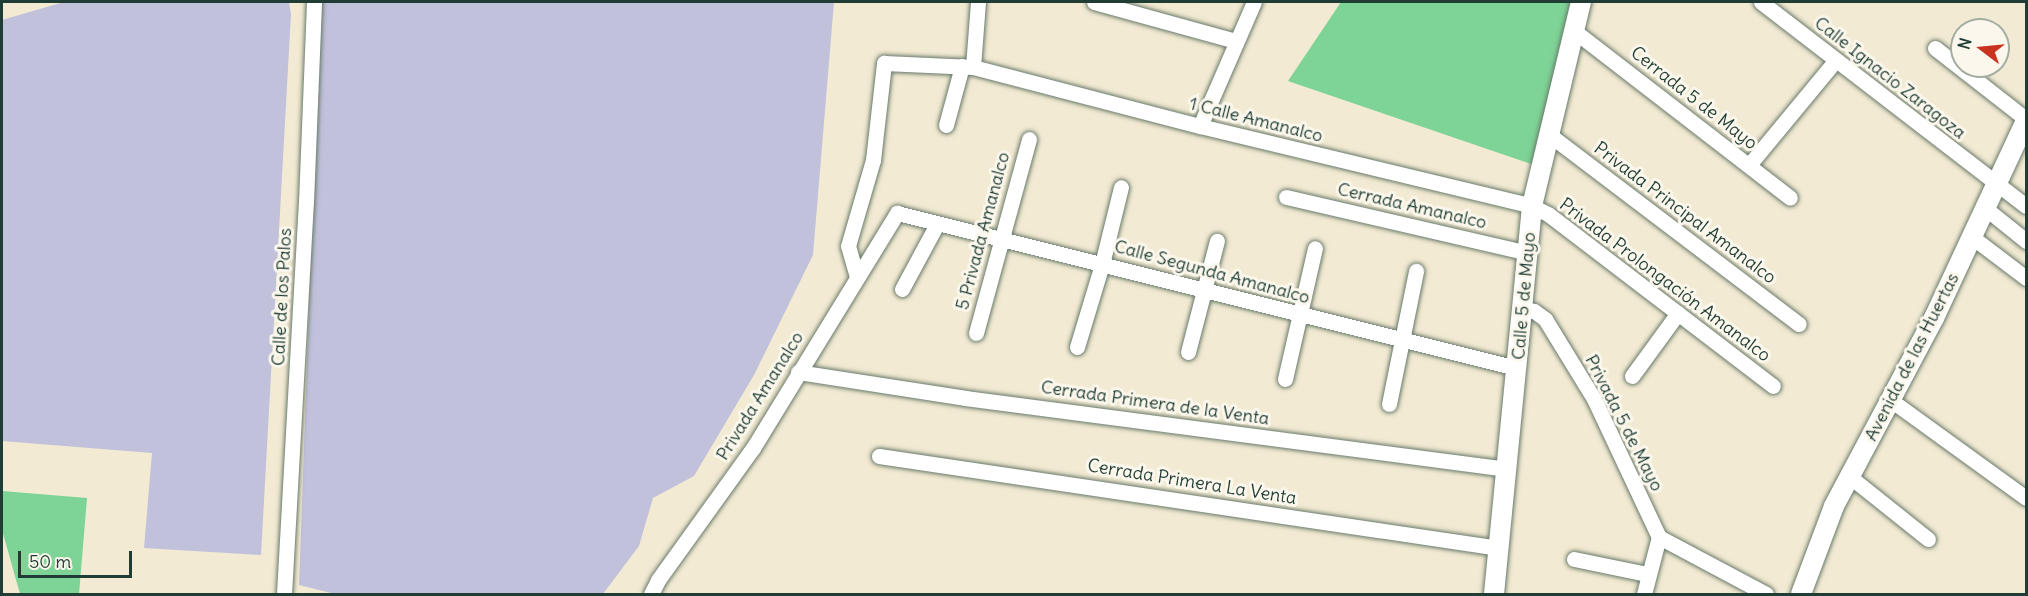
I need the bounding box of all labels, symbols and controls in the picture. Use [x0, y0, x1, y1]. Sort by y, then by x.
street label: Calle Ignacio Zaragoza [1810, 12, 1970, 144]
north arrow [1950, 18, 2010, 78]
text: N [1953, 36, 1976, 52]
street label: Cerrada 5 de Mayo [1626, 42, 1762, 154]
street label: 1 Calle Amanalco [1187, 93, 1325, 147]
street label: Privada Principal Amanalco [1590, 137, 1780, 289]
street label: 5 Privada Amanalco [952, 150, 1014, 312]
street label: Cerrada Amanalco [1335, 178, 1489, 234]
street label: Privada Prolongación Amanalco [1555, 194, 1775, 366]
street label: Calle de los Palos [268, 227, 296, 367]
street label: Calle 5 de Mayo [1508, 231, 1540, 361]
street label: Calle Segunda Amanalco [1112, 236, 1312, 308]
street label: Avenida de las Huertas [1860, 269, 1964, 445]
street label: Privada Amanalco [712, 328, 808, 464]
street label: Privada 5 de Mayo [1580, 351, 1668, 495]
street label: Cerrada Primera de la Venta [1039, 376, 1271, 430]
street label: Cerrada Primera La Venta [1086, 455, 1298, 509]
scale bar [21, 539, 135, 577]
text: 50 m [29, 550, 71, 573]

